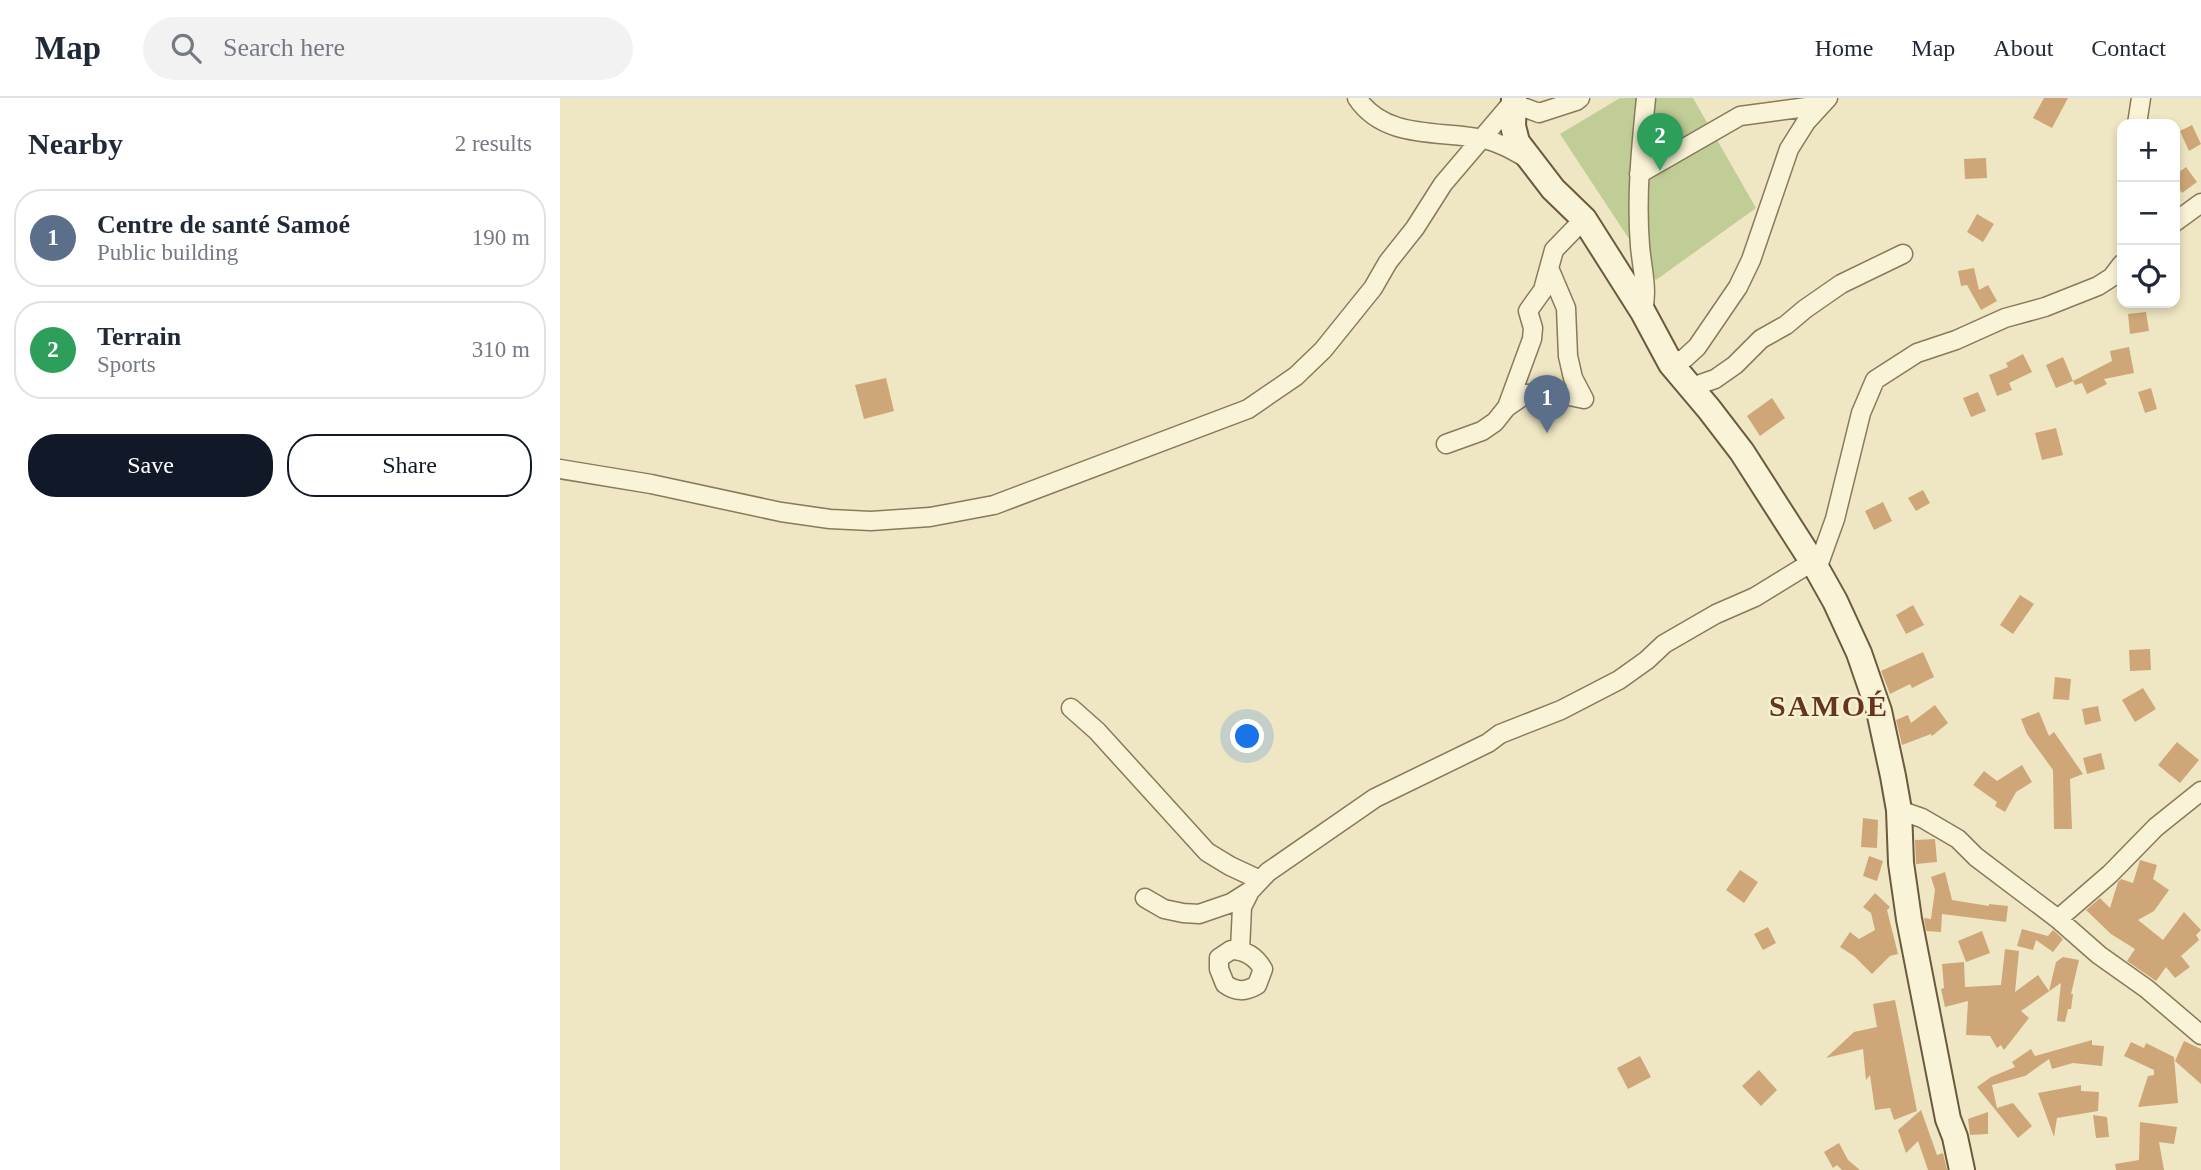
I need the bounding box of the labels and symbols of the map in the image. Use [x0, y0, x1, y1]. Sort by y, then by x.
pin: 2 [1637, 113, 1683, 171]
pin: 1 [1524, 375, 1570, 433]
district label: SAMOÉ [1769, 689, 1889, 722]
your location [1230, 719, 1264, 753]

